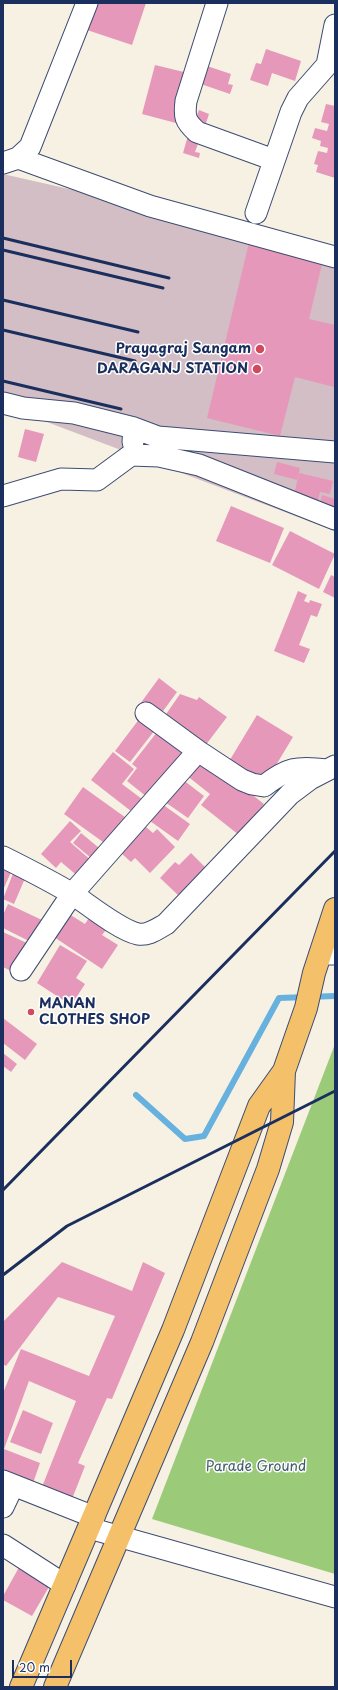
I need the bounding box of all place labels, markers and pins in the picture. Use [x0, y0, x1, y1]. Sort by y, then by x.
place label: Prayagraj Sangam [116, 341, 251, 357]
marker: Prayagraj Sangam [254, 343, 266, 355]
place label: DARAGANJ STATION [97, 361, 248, 377]
marker: DARAGANJ STATION [251, 363, 263, 375]
place label: MANAN CLOTHES SHOP [39, 996, 150, 1028]
marker: MANAN CLOTHES SHOP [26, 1007, 36, 1017]

